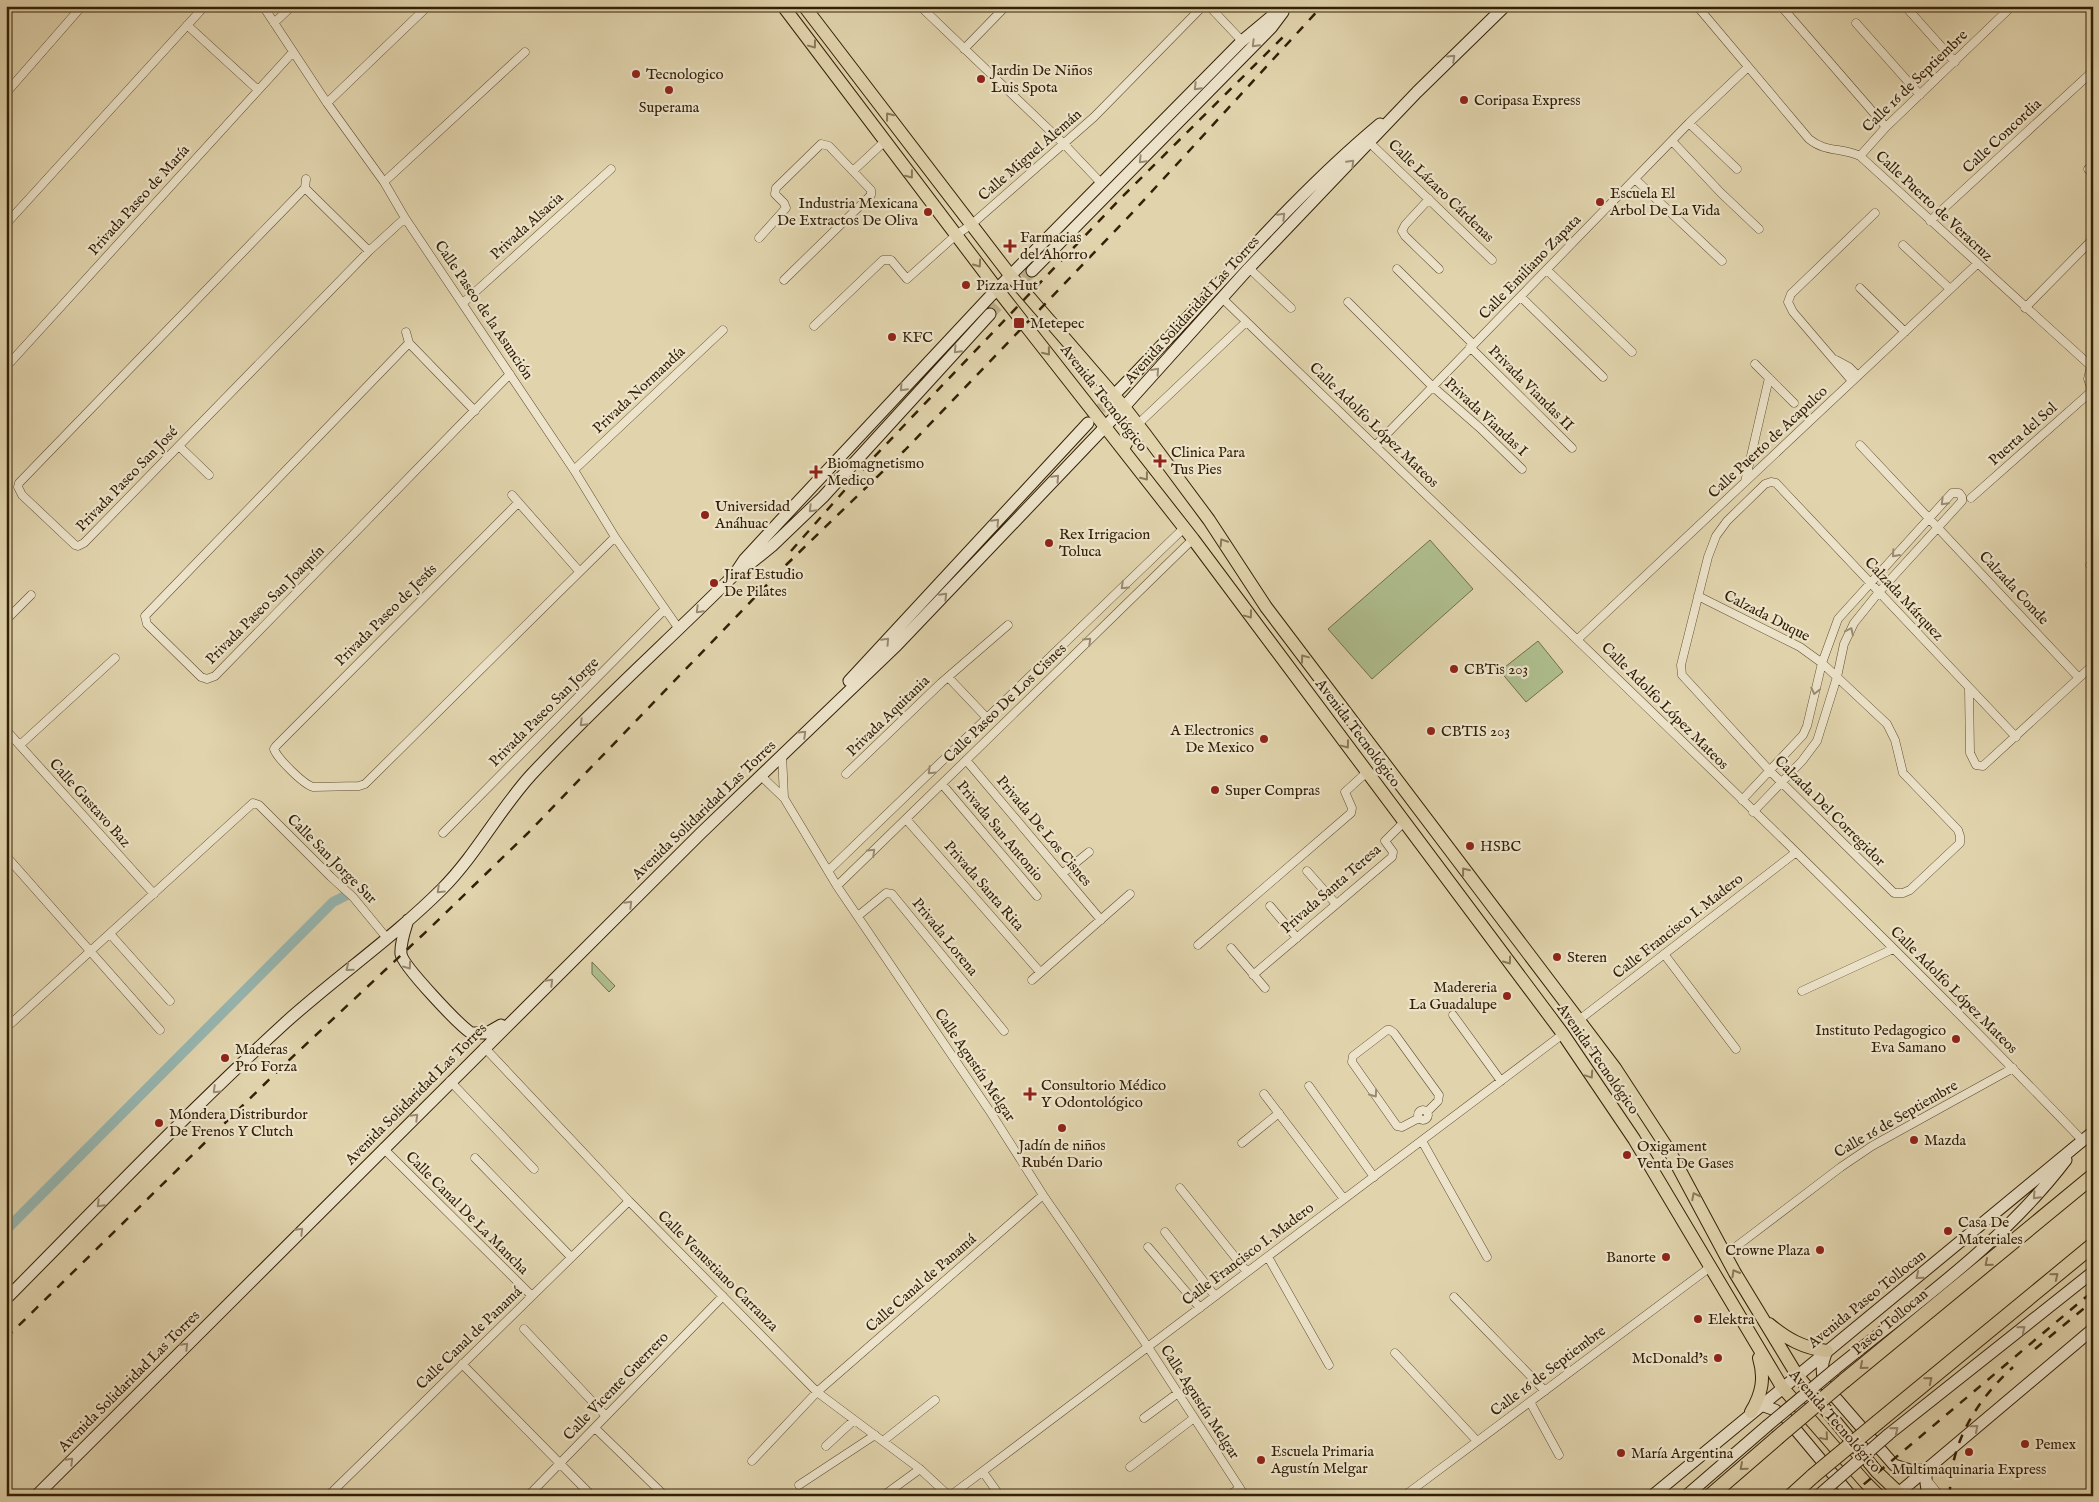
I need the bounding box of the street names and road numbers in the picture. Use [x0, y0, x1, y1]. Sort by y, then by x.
street label: Calle 16 de Septiembre [1858, 26, 1972, 136]
street label: Calle Concordia [1959, 94, 2046, 177]
street label: Calle Miguel Alemán [974, 105, 1086, 205]
street label: Calle Lázaro Cárdenas [1384, 135, 1498, 247]
street label: Privada Paseo de María [84, 140, 194, 259]
street label: Calle Puerto de Veracruz [1871, 147, 1997, 265]
street label: Privada Alsacia [486, 188, 568, 264]
street label: Calle Emiliano Zapata [1475, 210, 1585, 323]
street label: Avenida Solidaridad Las Torres [1120, 232, 1264, 389]
street label: Calle Paseo de la Asunción [430, 237, 538, 383]
street label: Avenida Tecnológico [1056, 340, 1152, 455]
street label: Privada Normandía [589, 342, 690, 438]
street label: Privada Viandas II [1485, 342, 1577, 434]
street label: Calle Adolfo López Mateos [1305, 358, 1443, 492]
street label: Privada Viandas I [1441, 374, 1531, 460]
street label: Calle Puerto de Acapulco [1704, 382, 1832, 502]
street label: Puerta del Sol [1985, 398, 2062, 470]
street label: Privada Paseo San José [72, 422, 182, 536]
street label: Privada Paseo San Joaquín [202, 542, 328, 668]
street label: Calzada Conde [1975, 547, 2053, 629]
street label: Calzada Márquez [1860, 553, 1948, 645]
street label: Privada Paseo de Jesús [331, 560, 441, 670]
street label: Calzada Duque [1721, 586, 1813, 646]
street label: Calle Adolfo López Mateos [1597, 638, 1733, 774]
street label: Calle Paseo De Los Cisnes [939, 639, 1071, 767]
street label: Privada Paseo San Jorge [485, 653, 603, 771]
street label: Privada Aquitania [842, 671, 934, 760]
street label: Avenida Tecnológico [1310, 674, 1405, 791]
street label: Avenida Solidaridad Las Torres [627, 736, 780, 885]
street label: Calzada Del Corregidor [1771, 752, 1890, 871]
street label: Calle Gustavo Baz [45, 755, 135, 851]
street label: Privada De Los Cisnes [992, 772, 1096, 890]
street label: Privada San Antonio [952, 777, 1048, 885]
street label: Calle San Jorge Sur [283, 810, 381, 908]
street label: Privada Santa Rita [940, 837, 1029, 935]
street label: Privada Santa Teresa [1277, 840, 1385, 938]
street label: Calle Francisco I. Madero [1609, 869, 1747, 983]
street label: Privada Lorena [908, 894, 982, 980]
street label: Calle Adolfo López Mateos [1886, 922, 2022, 1058]
street label: Avenida Tecnológico [1552, 999, 1643, 1118]
street label: Calle Agustín Melgar [930, 1005, 1020, 1126]
street label: Avenida Solidaridad Las Torres [340, 1019, 491, 1170]
street label: Calle 16 de Septiembre [1831, 1076, 1961, 1162]
street label: Calle Canal De La Mancha [401, 1147, 533, 1279]
street label: Calle Francisco I. Madero [1178, 1198, 1318, 1310]
street label: Calle Venustiano Carranza [653, 1206, 783, 1336]
street label: Calle Canal de Panamá [862, 1229, 981, 1336]
street label: Avenida Paseo Tollocan [1804, 1246, 1930, 1352]
street label: Calle Canal de Panamá [412, 1282, 526, 1394]
street label: Paseo Tollocan [1848, 1285, 1932, 1359]
street label: Avenida Solidaridad Las Torres [53, 1306, 204, 1457]
street label: Calle 16 de Septiembre [1487, 1321, 1609, 1421]
street label: Calle Vicente Guerrero [559, 1328, 673, 1444]
street label: Calle Agustín Melgar [1156, 1341, 1244, 1463]
street label: Avenida Tecnológico [1784, 1365, 1885, 1477]

